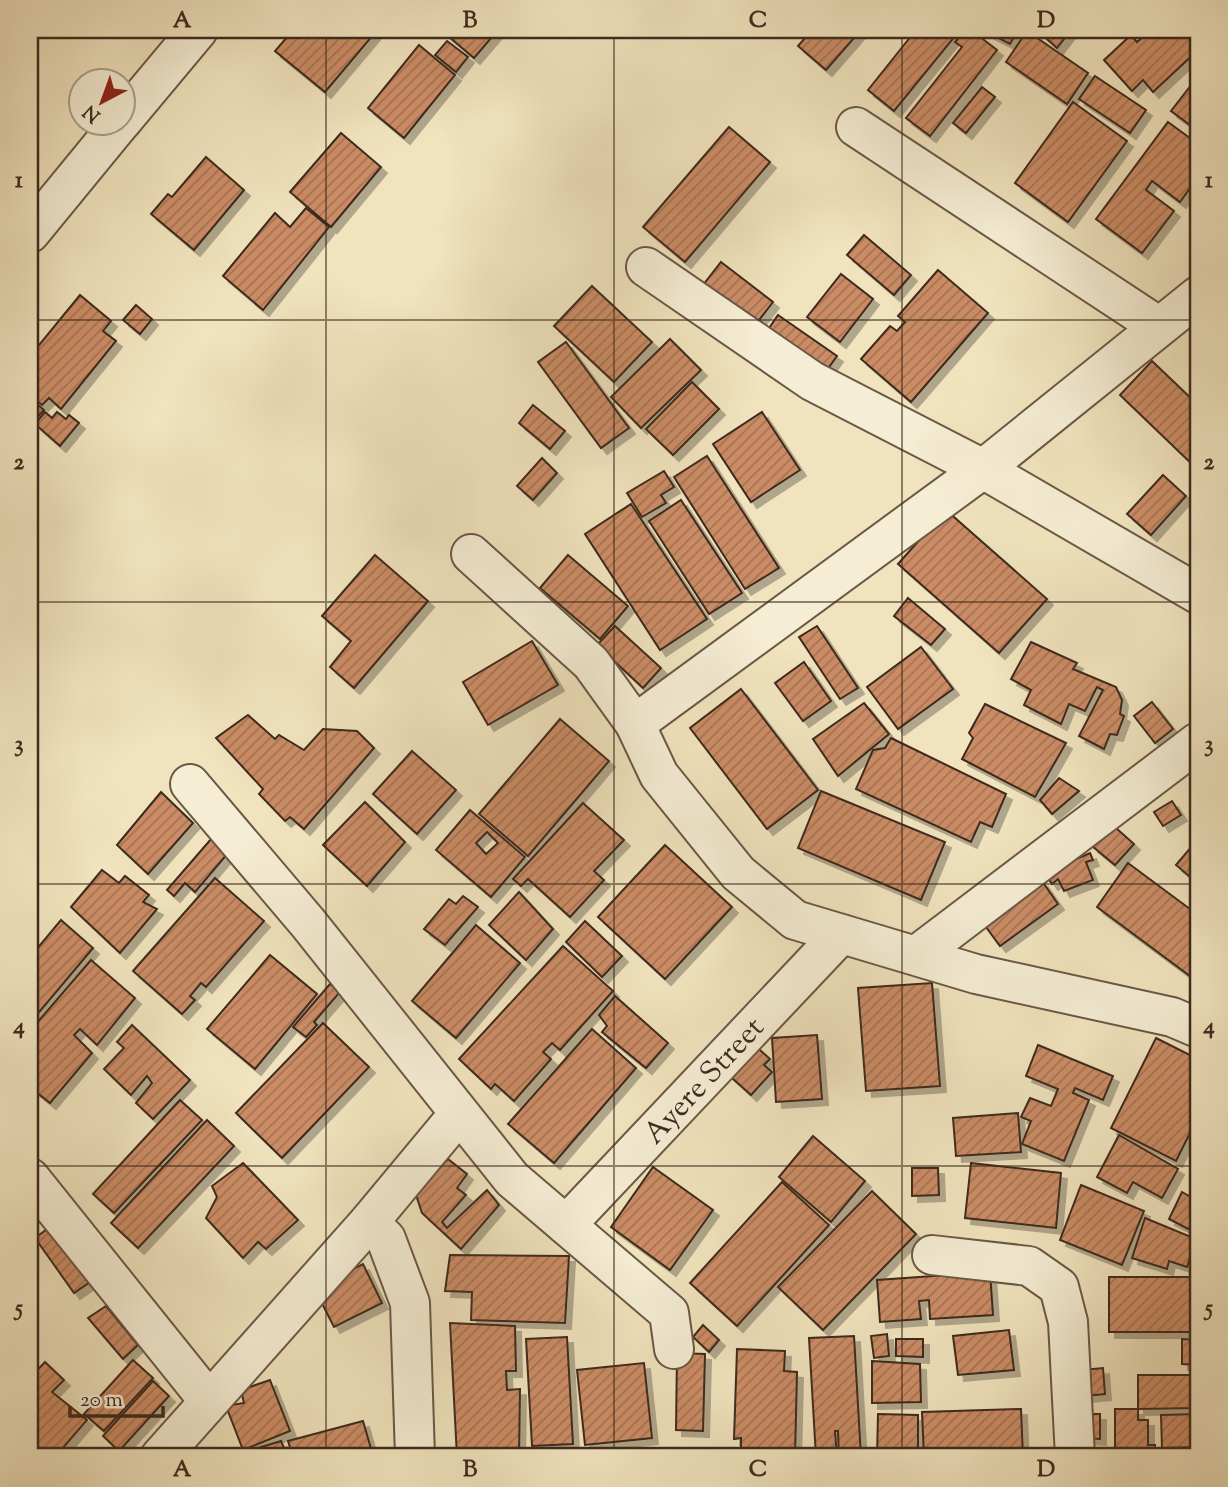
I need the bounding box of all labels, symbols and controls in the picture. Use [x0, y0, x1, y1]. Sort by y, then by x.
text: A [173, 5, 192, 38]
text: B [463, 5, 478, 38]
text: C [749, 5, 767, 38]
text: D [1037, 5, 1055, 38]
north arrow [66, 66, 136, 136]
text: N [78, 98, 107, 128]
text: 1 [15, 165, 23, 198]
text: 1 [1205, 165, 1213, 198]
text: 2 [14, 447, 25, 480]
text: 2 [1204, 447, 1215, 480]
text: 3 [14, 729, 24, 762]
text: 3 [1204, 729, 1214, 762]
street label: Ayere Street [634, 1008, 775, 1155]
text: 4 [12, 1011, 25, 1044]
text: 4 [1202, 1011, 1215, 1044]
text: 5 [13, 1293, 23, 1326]
text: 5 [1203, 1293, 1213, 1326]
scale bar [70, 1375, 163, 1419]
text: 20 m [80, 1386, 123, 1416]
text: A [173, 1454, 192, 1487]
text: B [463, 1454, 478, 1487]
text: C [749, 1454, 767, 1487]
text: D [1037, 1454, 1055, 1487]

